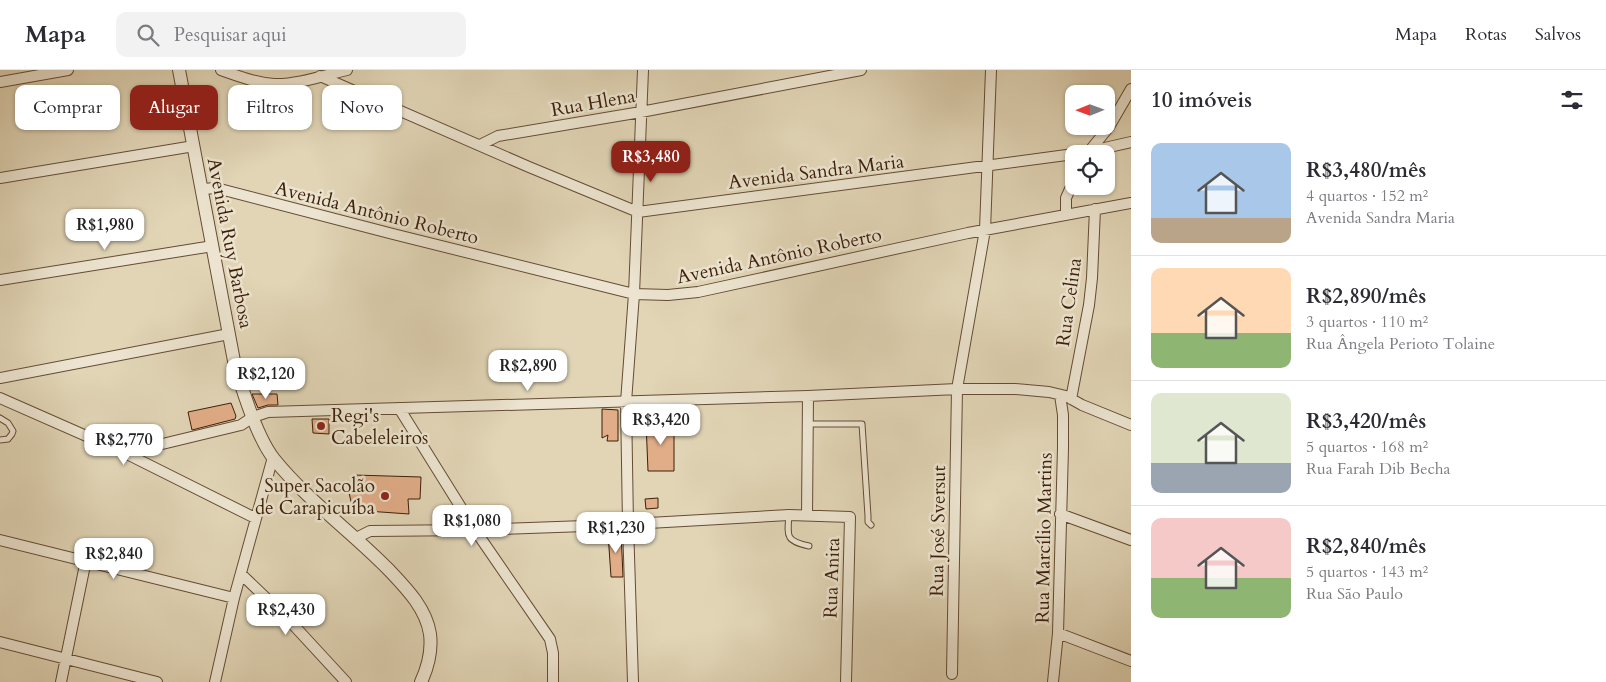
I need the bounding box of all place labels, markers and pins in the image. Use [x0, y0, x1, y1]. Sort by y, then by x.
pin: R$3,480 [605, 140, 697, 183]
pin: R$1,980 [59, 208, 151, 251]
pin: R$2,890 [482, 350, 574, 392]
pin: R$2,120 [220, 358, 312, 400]
place label: Regi's Cabeleleiros [331, 403, 428, 451]
pin: R$3,420 [615, 404, 707, 446]
marker: Regi's Cabeleleiros [315, 420, 327, 432]
pin: R$2,770 [78, 424, 170, 466]
place label: Super Sacolão de Carapicuíba [255, 473, 375, 521]
marker: Super Sacolão de Carapicuíba [379, 490, 391, 502]
pin: R$1,080 [426, 504, 518, 547]
pin: R$1,230 [570, 512, 662, 554]
pin: R$2,840 [68, 538, 160, 580]
pin: R$2,430 [240, 594, 332, 636]

